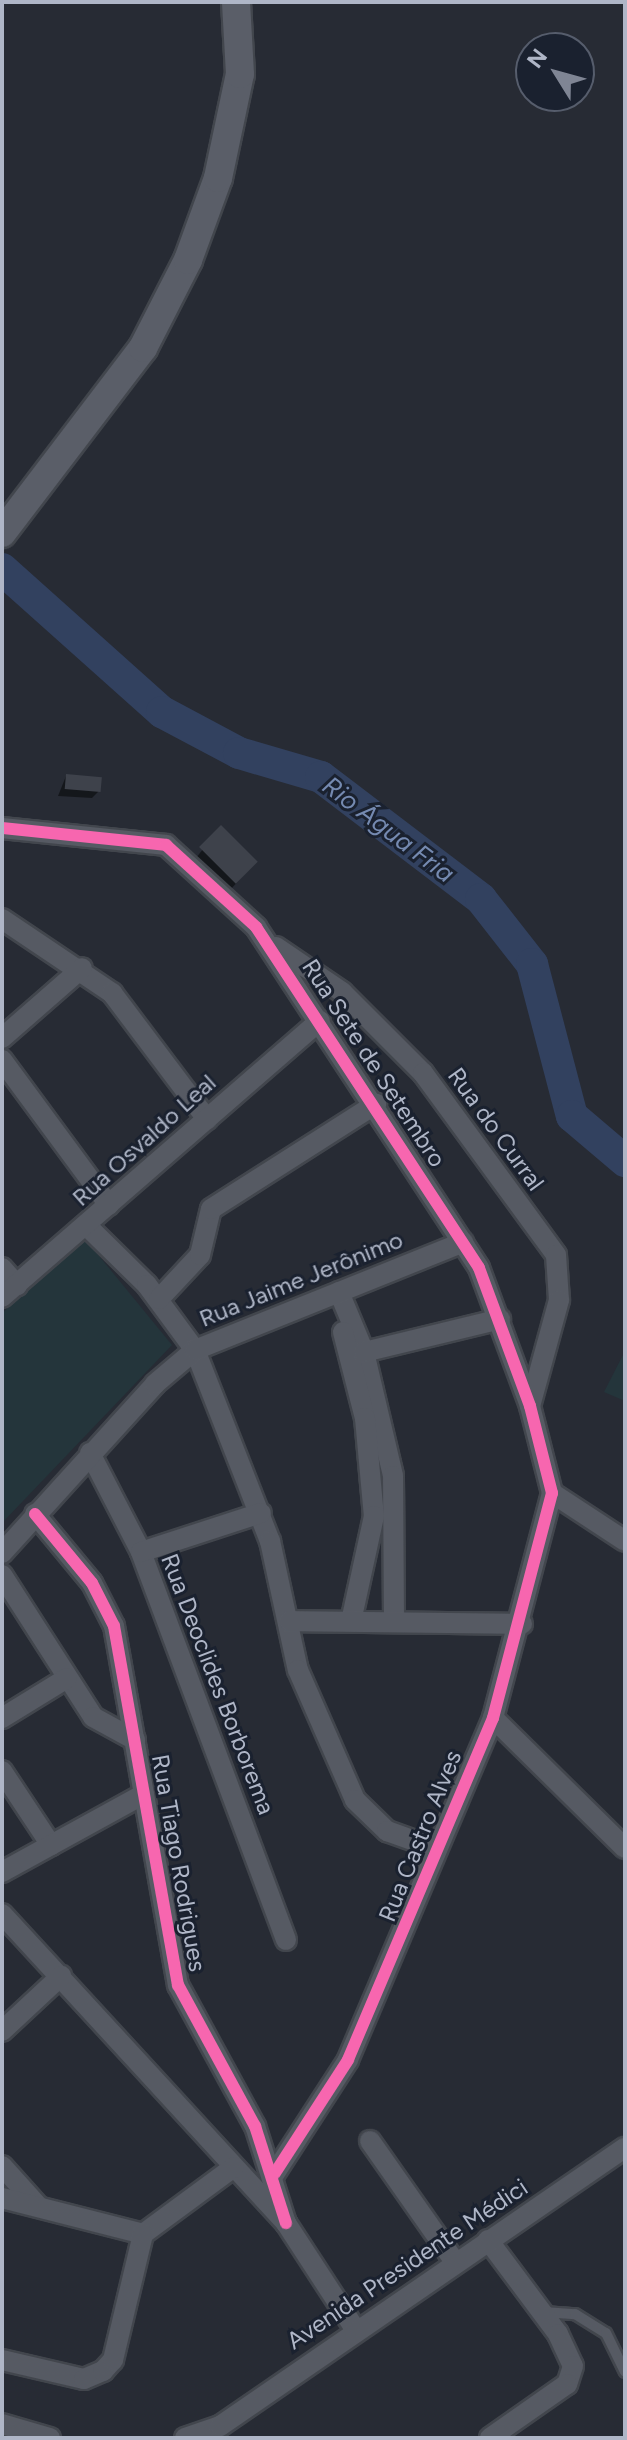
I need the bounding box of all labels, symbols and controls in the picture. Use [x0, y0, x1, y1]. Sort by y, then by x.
north arrow [515, 32, 595, 112]
text: N [521, 44, 553, 73]
water label: Rio Água Fria [316, 770, 460, 890]
street label: Rua Sete de Setembro [296, 954, 452, 1172]
street label: Rua do Curral [442, 1062, 550, 1196]
street label: Rua Osvaldo Leal [66, 1068, 222, 1212]
street label: Rua Jaime Jerônimo [195, 1225, 407, 1333]
street label: Rua Deoclides Borborema [155, 1550, 281, 1818]
street label: Rua Castro Alves [372, 1746, 468, 1926]
street label: Rua Tiago Rodrigues [146, 1752, 212, 1974]
street label: Avenida Presidente Médici [281, 2173, 533, 2355]

